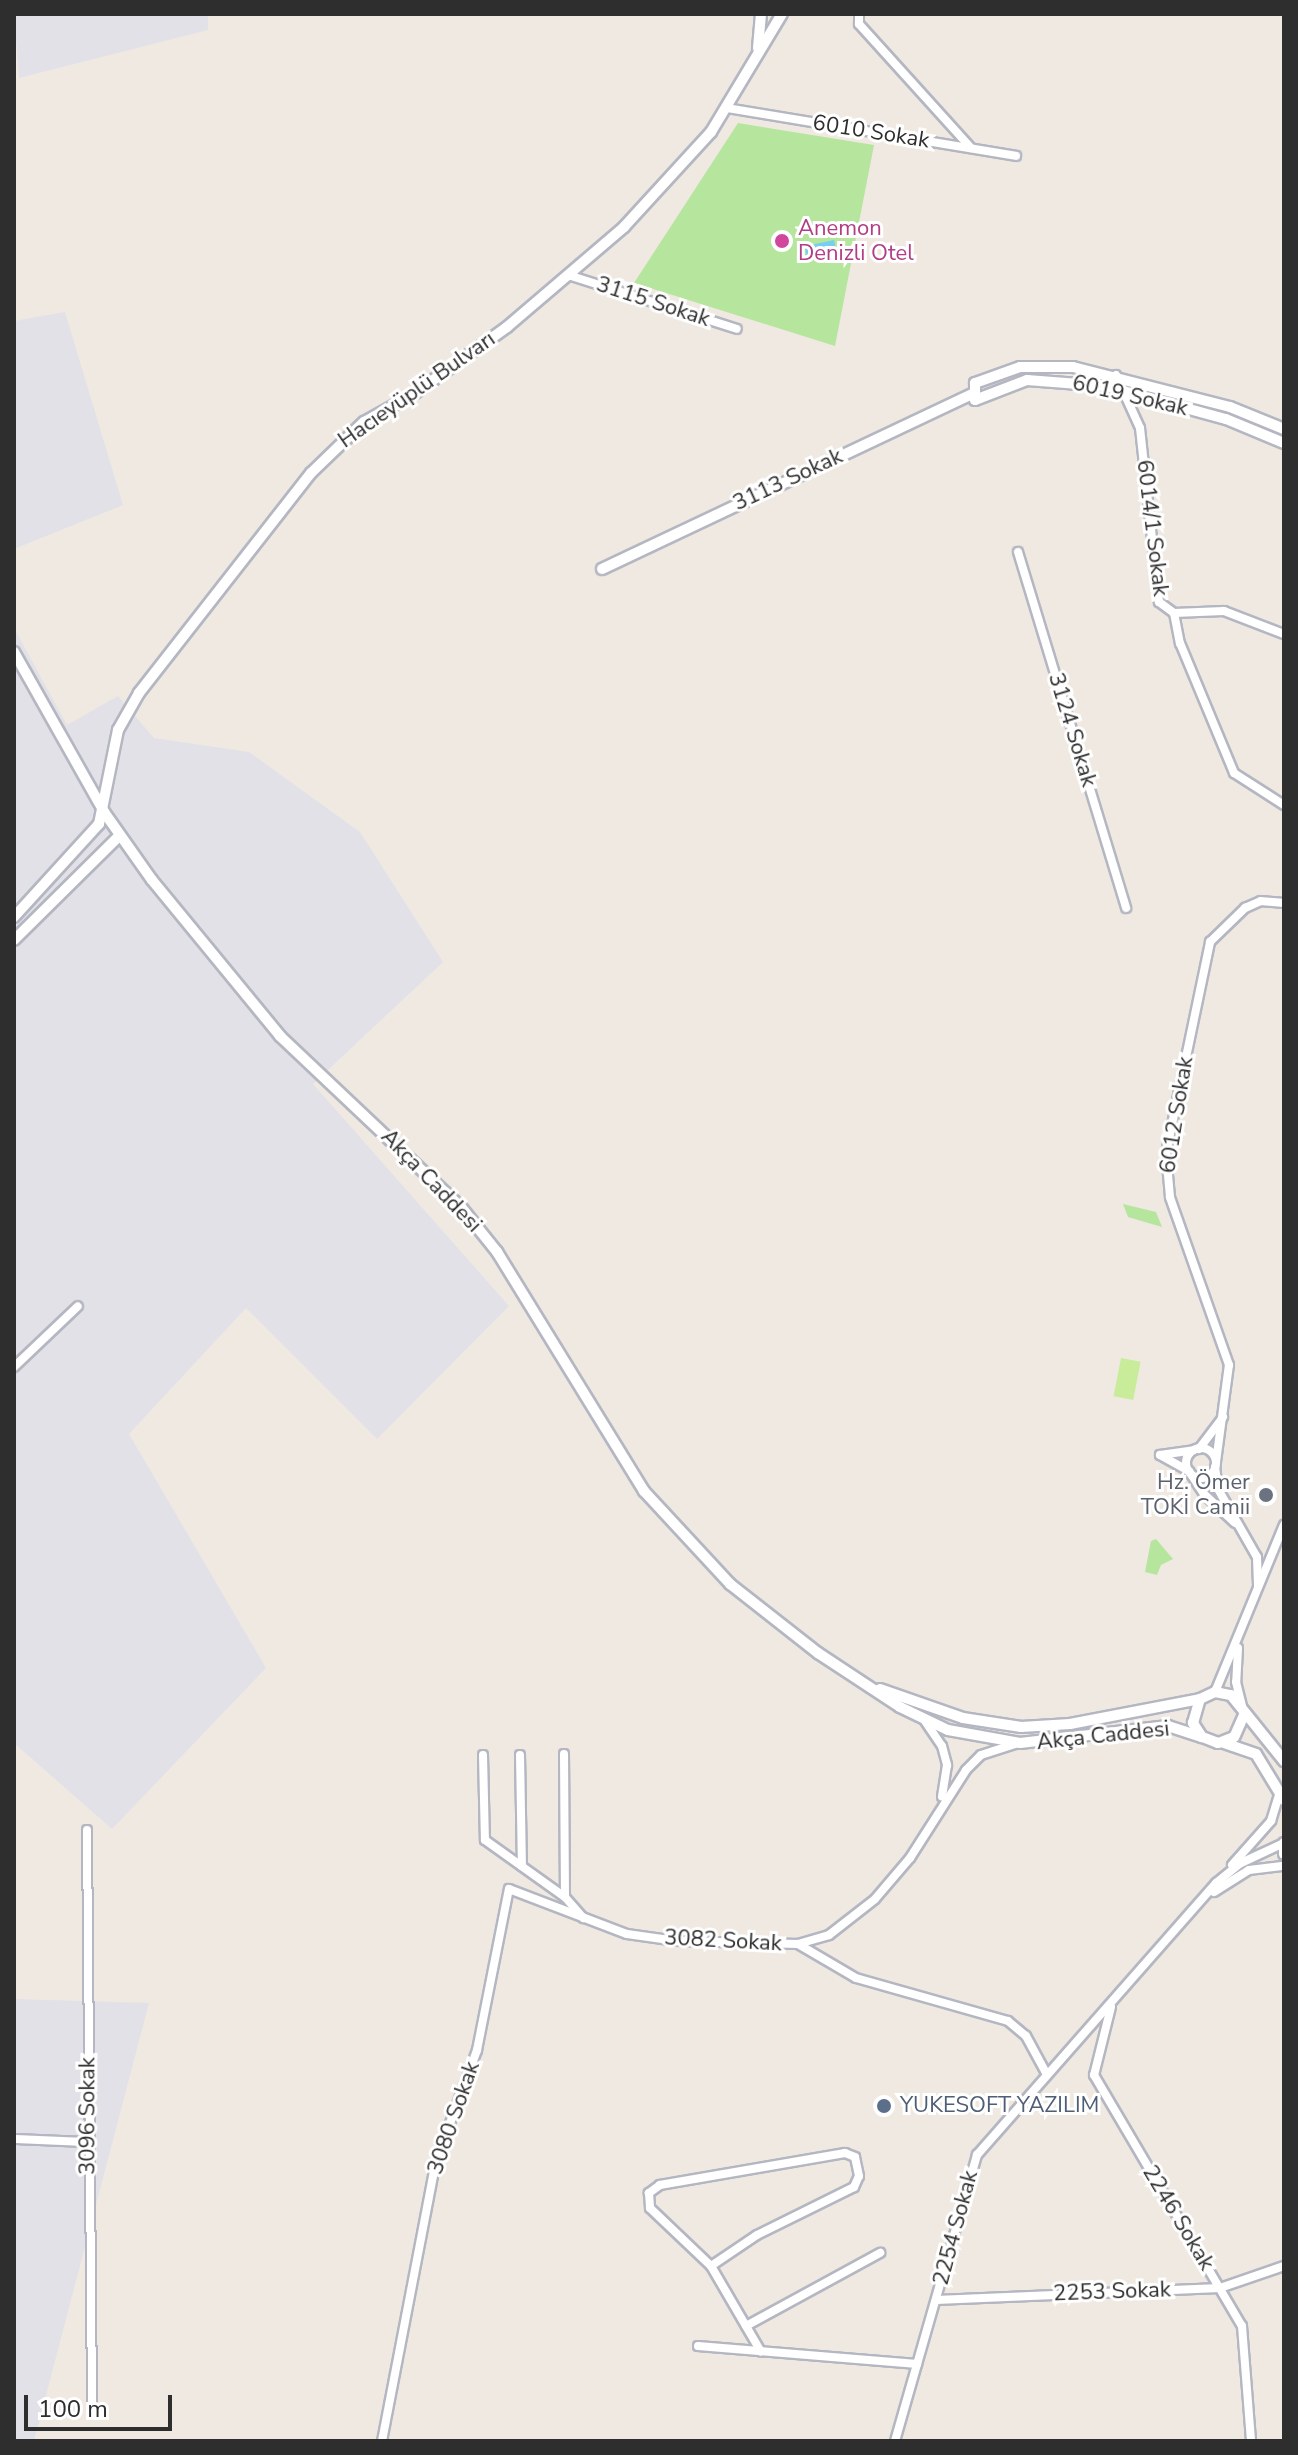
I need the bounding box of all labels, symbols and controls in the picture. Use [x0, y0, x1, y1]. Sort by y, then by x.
street label: 6010 Sokak [811, 110, 931, 154]
place label: Anemon Denizli Otel [798, 215, 914, 266]
marker: Anemon Denizli Otel [773, 232, 791, 250]
street label: 3115 Sokak [593, 271, 713, 333]
street label: Hacıeyüplü Bulvarı [333, 326, 501, 454]
street label: 6019 Sokak [1070, 370, 1190, 422]
street label: 3113 Sokak [729, 443, 847, 517]
street label: 6014/1 Sokak [1131, 458, 1173, 598]
street label: 3124 Sokak [1042, 670, 1102, 790]
street label: 6012 Sokak [1155, 1055, 1199, 1175]
street label: Akça Caddesi [375, 1124, 487, 1238]
place label: Hz. Ömer TOKİ Camii [1141, 1469, 1250, 1520]
marker: Hz. Ömer TOKİ Camii [1257, 1486, 1275, 1504]
street label: Akça Caddesi [1035, 1716, 1171, 1756]
street label: 3082 Sokak [664, 1925, 782, 1957]
street label: 3096 Sokak [75, 2057, 101, 2175]
street label: 3080 Sokak [422, 2058, 486, 2178]
place label: YUKESOFT YAZILIM [900, 2093, 1099, 2119]
marker: YUKESOFT YAZILIM [875, 2097, 893, 2115]
street label: 2246 Sokak [1136, 2161, 1220, 2275]
street label: 2254 Sokak [928, 2168, 984, 2288]
street label: 2253 Sokak [1053, 2277, 1171, 2307]
scale bar [28, 2379, 176, 2429]
text: 100 m [38, 2393, 108, 2425]

